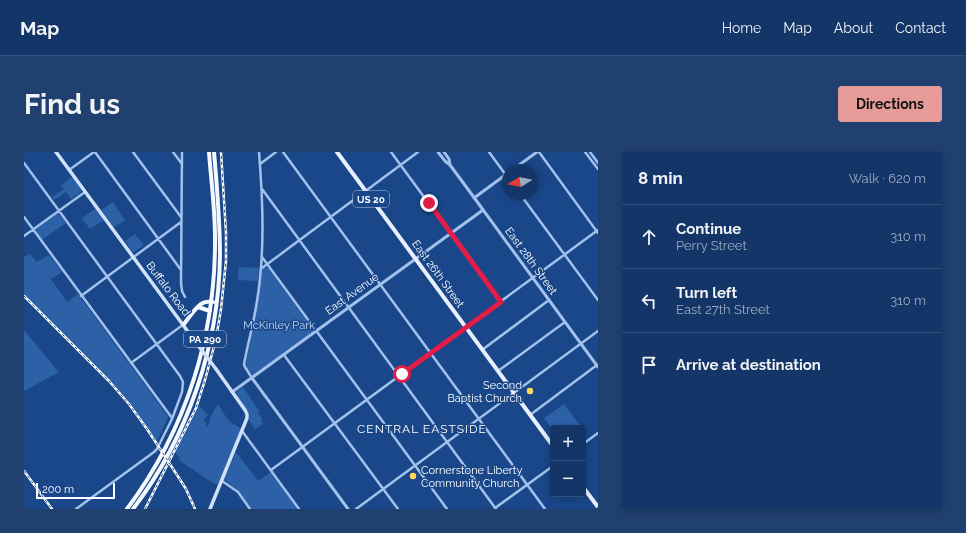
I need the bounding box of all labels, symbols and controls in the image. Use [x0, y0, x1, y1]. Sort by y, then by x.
text: Map [20, 17, 59, 39]
text: Home [722, 20, 761, 36]
text: Map [783, 20, 812, 36]
text: About [834, 20, 873, 36]
text: Contact [895, 20, 946, 36]
button: Directions [838, 86, 942, 122]
text: Find us [24, 88, 120, 121]
north arrow [502, 164, 538, 200]
text: 8 min [638, 168, 683, 188]
text: Walk · 620 m [849, 171, 926, 186]
road number: US 20 [353, 191, 389, 207]
route end [420, 194, 438, 212]
text: Continue [676, 220, 741, 238]
street label: East 28th Street [502, 225, 560, 297]
icon: ahead [638, 226, 660, 248]
text: 310 m [890, 229, 926, 244]
street label: East 26th Street [409, 238, 467, 311]
text: Perry Street [676, 238, 747, 253]
street label: Buffalo Road [143, 259, 193, 319]
street label: East Avenue [323, 270, 382, 318]
text: Turn left [676, 284, 737, 302]
icon: left [638, 290, 660, 312]
text: 310 m [890, 293, 926, 308]
text: East 27th Street [676, 302, 770, 317]
park label: McKinley Park [243, 319, 315, 332]
road number: PA 290 [184, 331, 226, 347]
icon: arrive [638, 354, 660, 376]
text: Arrive at destination [676, 356, 821, 374]
route start [393, 365, 411, 383]
place label: Second Baptist Church [447, 379, 522, 405]
marker: Second Baptist Church [525, 386, 535, 396]
district label: CENTRAL EASTSIDE [357, 422, 487, 436]
map controls [550, 425, 586, 497]
button: + [550, 425, 586, 461]
button: − [550, 461, 586, 497]
place label: Cornerstone Liberty Community Church [421, 464, 522, 490]
marker: Cornerstone Liberty Community Church [408, 471, 418, 481]
scale bar [36, 481, 115, 500]
text: 200 m [42, 483, 74, 496]

